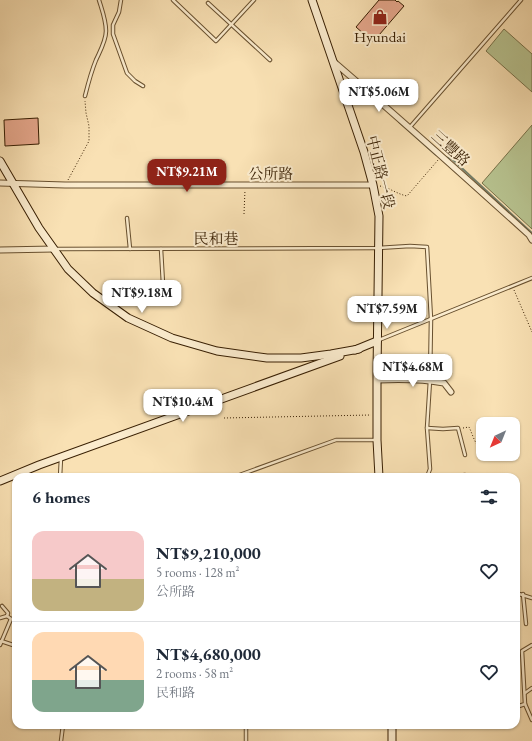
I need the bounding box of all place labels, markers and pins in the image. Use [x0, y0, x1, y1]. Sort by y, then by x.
shop icon: Hyundai [371, 8, 389, 26]
place label: Hyundai [354, 27, 406, 46]
pin: NT$5.06M [338, 79, 420, 113]
pin: NT$9.21M [146, 159, 228, 193]
pin: NT$9.18M [101, 280, 183, 314]
pin: NT$7.59M [346, 296, 428, 330]
pin: NT$4.68M [372, 354, 454, 388]
pin: NT$10.4M [142, 389, 224, 423]

